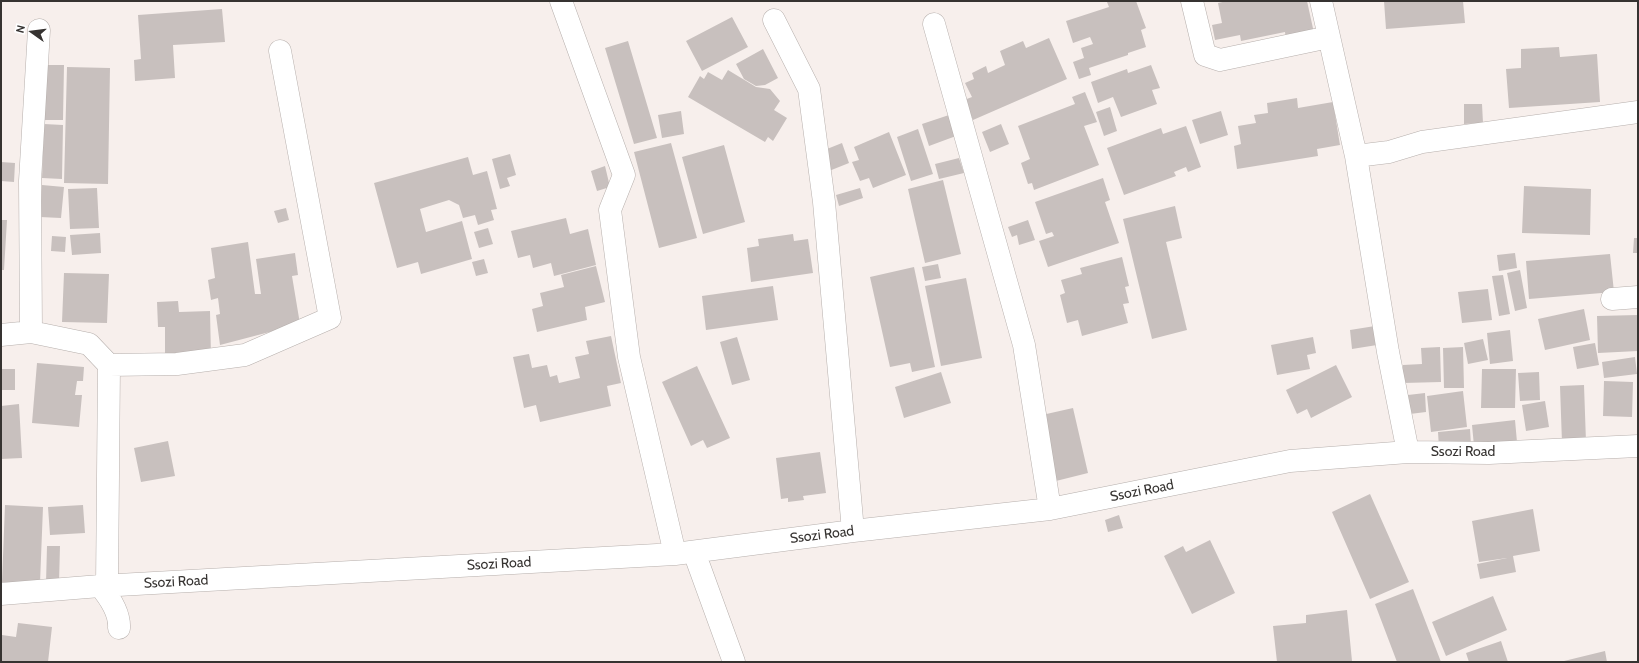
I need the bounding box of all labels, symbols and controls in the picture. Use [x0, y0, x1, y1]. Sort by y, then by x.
north arrow [12, 12, 52, 52]
text: N [13, 24, 28, 35]
street label: Ssozi Road [1431, 444, 1495, 460]
street label: Ssozi Road [1109, 477, 1175, 505]
street label: Ssozi Road [789, 523, 855, 547]
street label: Ssozi Road [466, 554, 532, 574]
street label: Ssozi Road [143, 572, 209, 592]

